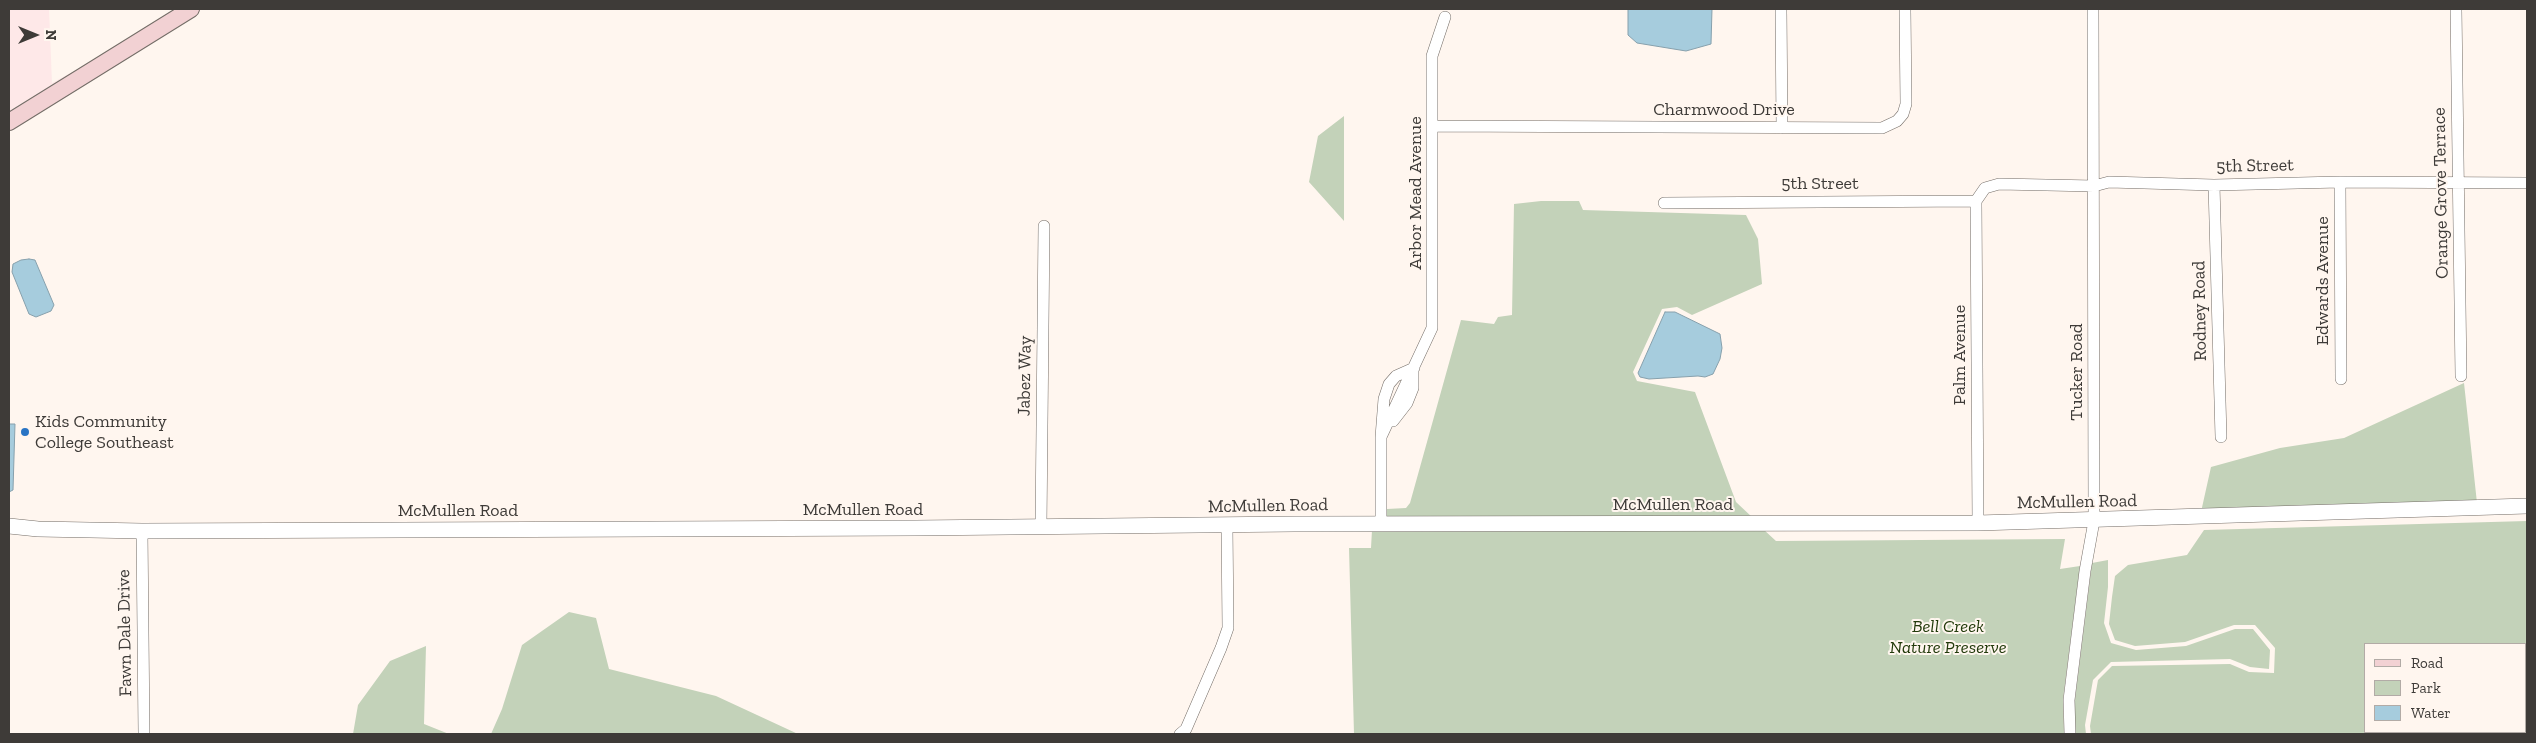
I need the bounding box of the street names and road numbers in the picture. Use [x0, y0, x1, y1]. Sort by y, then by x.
street label: Charmwood Drive [1653, 99, 1795, 121]
street label: Orange Grove Terrace [2429, 107, 2453, 279]
street label: Arbor Mead Avenue [1405, 116, 1427, 270]
street label: 5th Street [2216, 155, 2294, 177]
street label: 5th Street [1781, 173, 1859, 195]
street label: Edwards Avenue [2312, 216, 2334, 346]
street label: Rodney Road [2188, 261, 2212, 361]
street label: Palm Avenue [1949, 305, 1971, 405]
street label: Tucker Road [2066, 323, 2088, 421]
street label: Jabez Way [1013, 336, 1037, 416]
street label: McMullen Road [2017, 490, 2137, 514]
street label: McMullen Road [1208, 494, 1328, 518]
street label: McMullen Road [1613, 494, 1733, 516]
street label: McMullen Road [803, 499, 923, 521]
street label: McMullen Road [398, 500, 518, 522]
street label: Fawn Dale Drive [113, 569, 137, 697]

